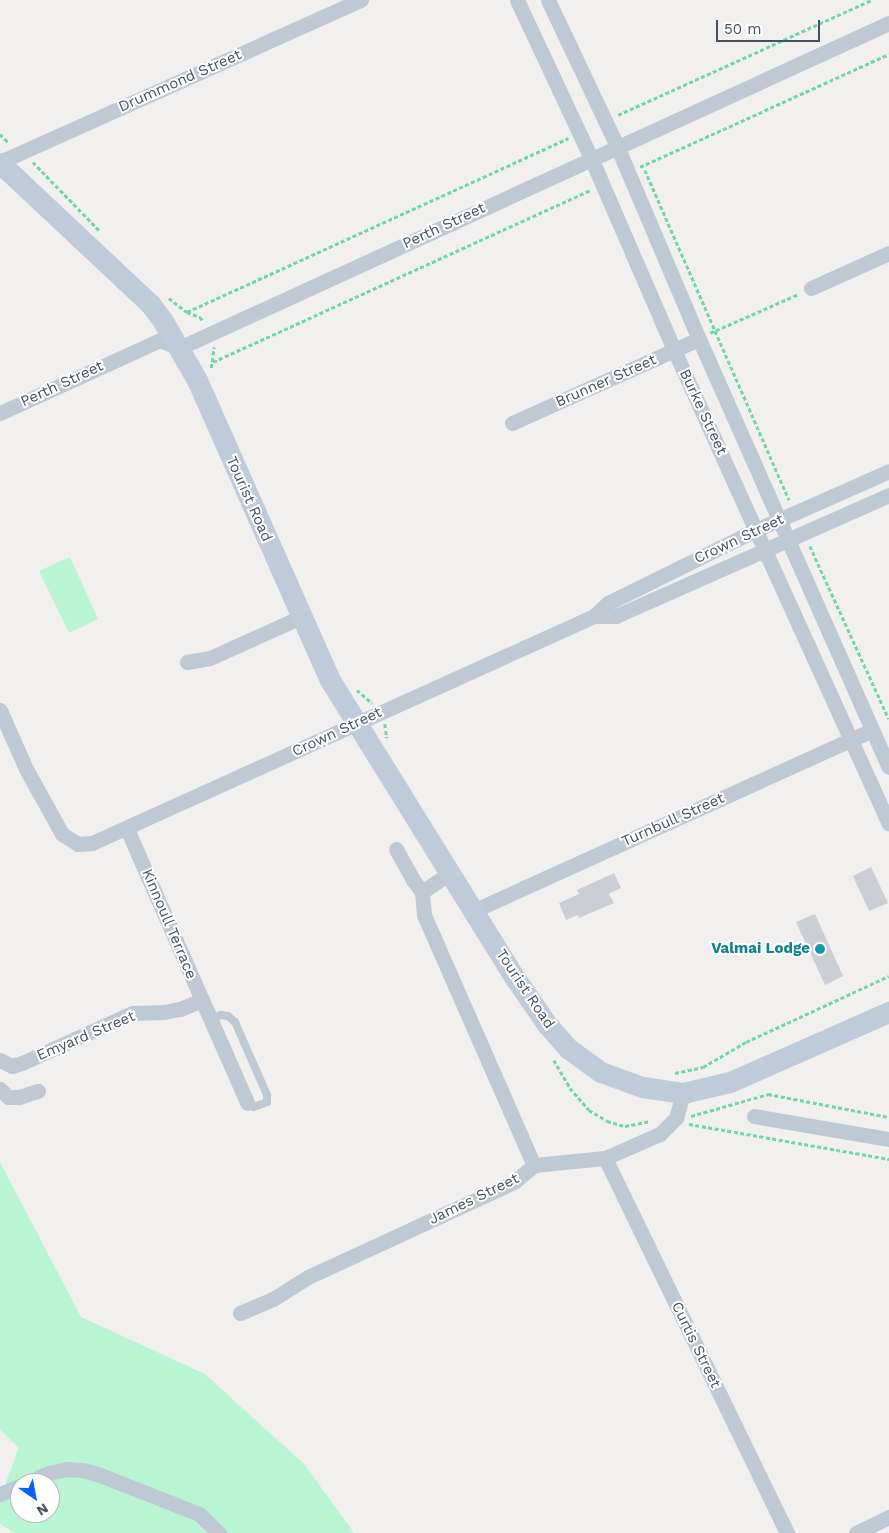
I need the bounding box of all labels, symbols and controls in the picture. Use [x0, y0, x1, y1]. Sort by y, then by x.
scale bar [719, 10, 823, 42]
text: 50 m [724, 20, 761, 38]
street label: Drummond Street [116, 46, 244, 116]
street label: Perth Street [400, 199, 488, 253]
street label: Brunner Street [553, 351, 659, 411]
street label: Perth Street [18, 357, 106, 411]
street label: Burke Street [675, 366, 731, 458]
street label: Tourist Road [222, 453, 276, 545]
street label: Crown Street [691, 510, 787, 568]
street label: Crown Street [289, 703, 385, 761]
street label: Turnbull Street [619, 789, 727, 851]
street label: Kinnoull Terrace [138, 866, 200, 982]
place label: Valmai Lodge [711, 940, 810, 958]
marker: Valmai Lodge [814, 943, 826, 955]
street label: Tourist Road [492, 946, 558, 1032]
street label: Emyard Street [34, 1007, 138, 1065]
street label: James Street [426, 1169, 522, 1229]
street label: Curtis Street [667, 1299, 725, 1391]
north arrow [10, 1473, 60, 1523]
text: N [34, 1500, 51, 1519]

